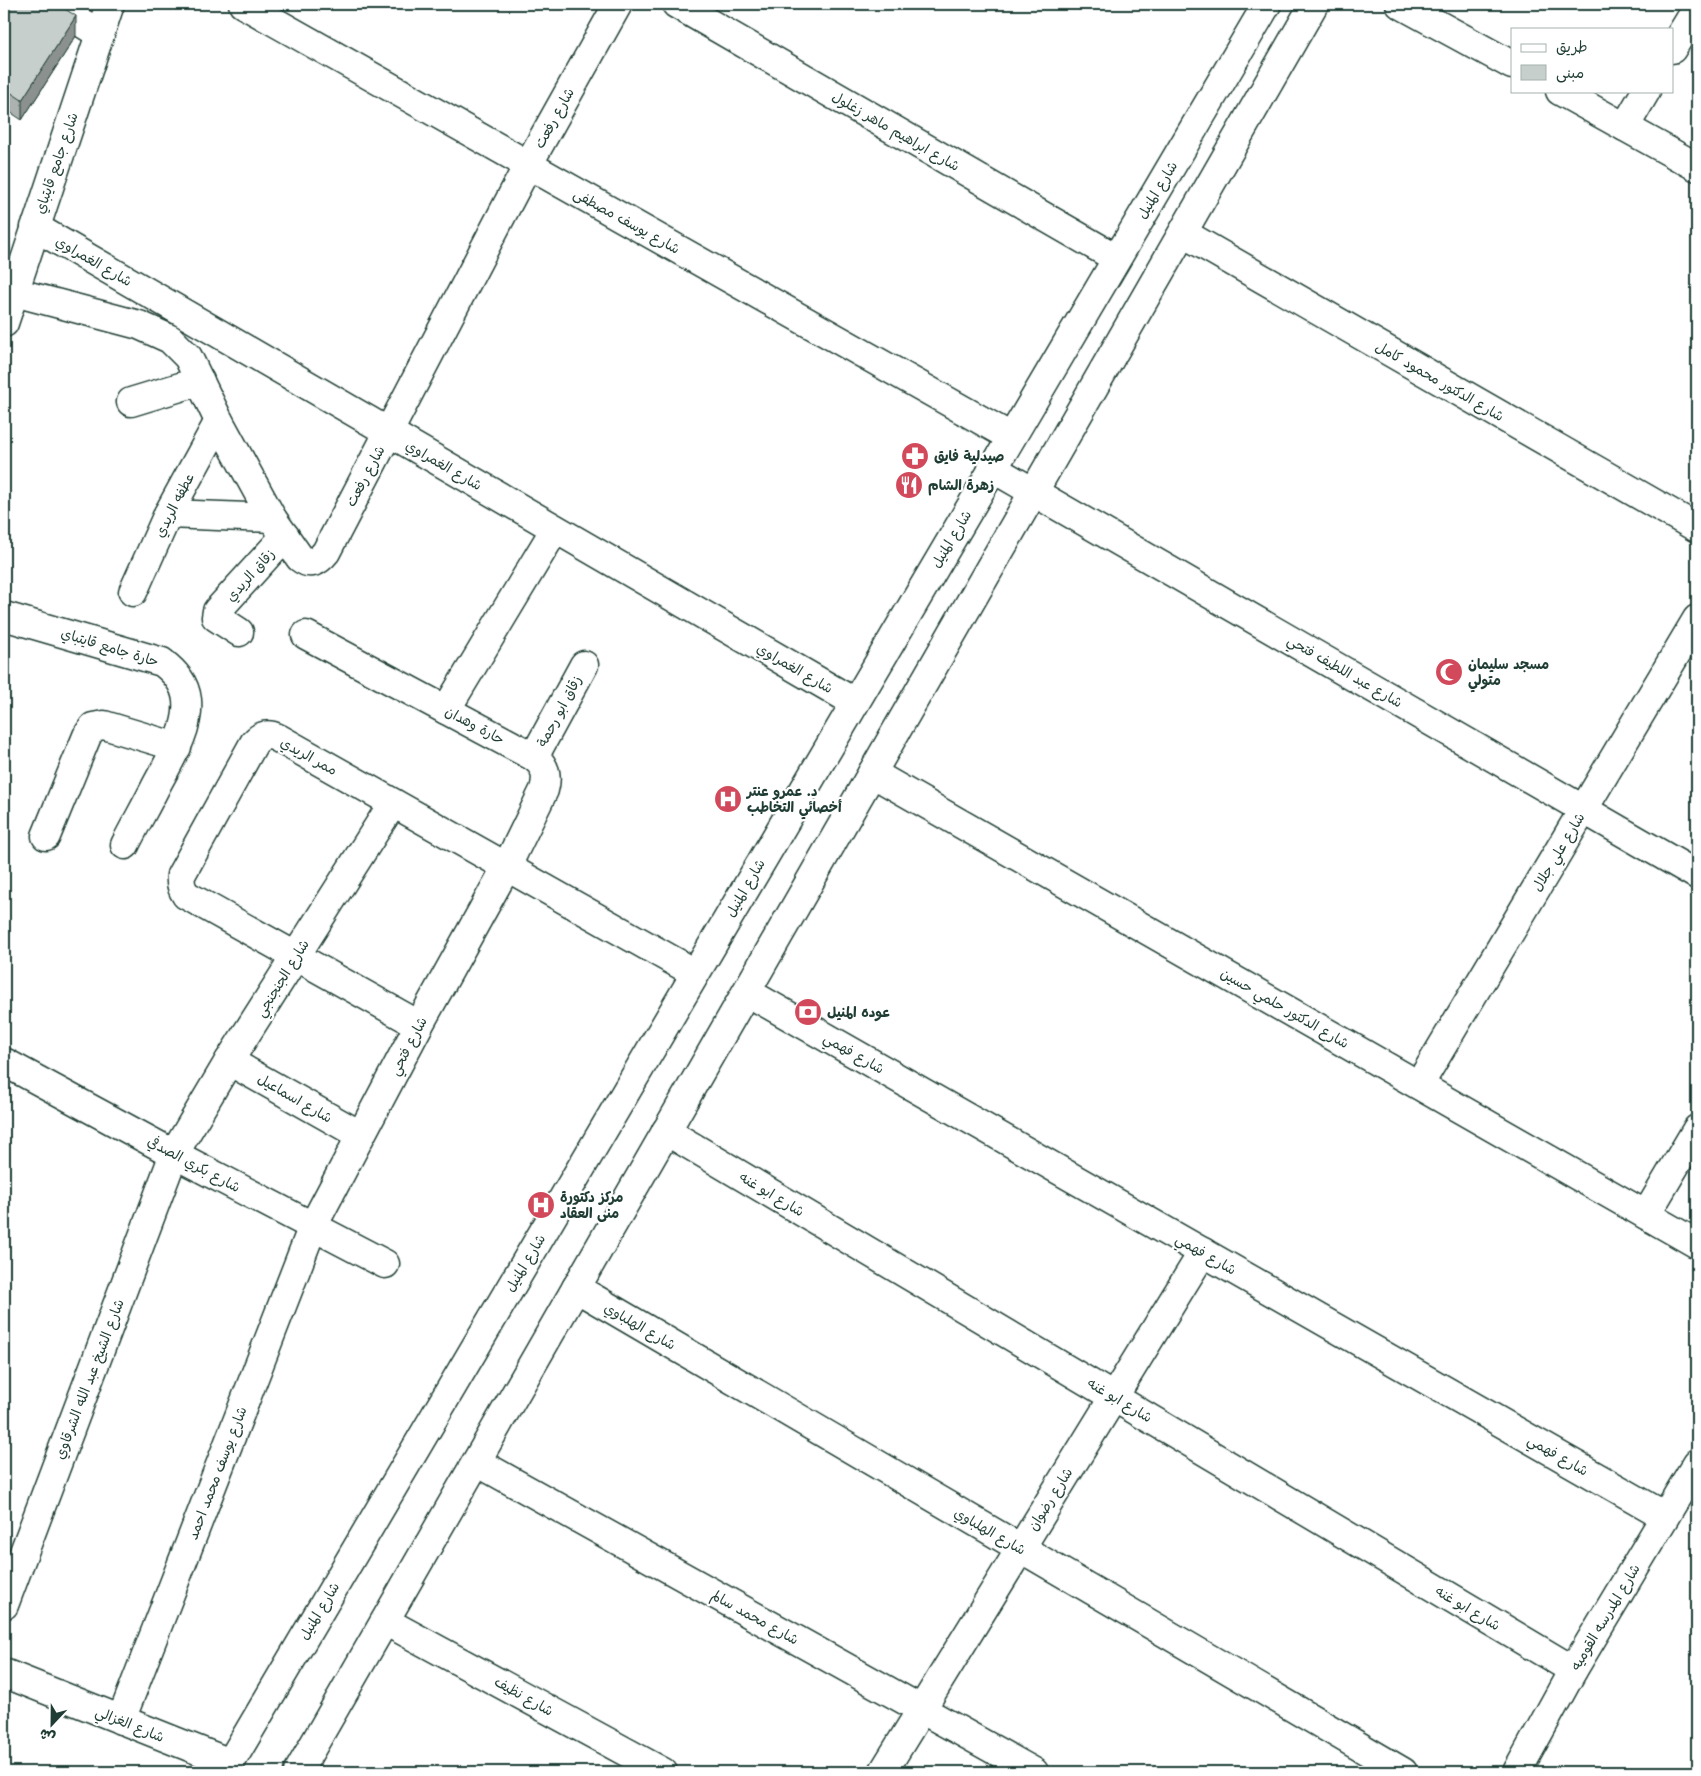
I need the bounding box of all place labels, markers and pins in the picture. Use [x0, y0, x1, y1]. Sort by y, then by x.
pharmacy icon: صيدلية فايق [900, 441, 930, 471]
place label: صيدلية فايق [934, 445, 1004, 466]
restaurant icon: زهرة الشام [894, 470, 924, 500]
place label: زهرة الشام [928, 474, 994, 496]
place label: مسجد سليمان متولي [1468, 653, 1549, 693]
mosque icon: مسجد سليمان متولي [1434, 657, 1464, 687]
place label: د. عمرو عنتر أخصائي التخاطب [745, 780, 842, 820]
hospital icon: د. عمرو عنتر أخصائي التخاطب [713, 784, 743, 814]
bank icon: عوده المنيل [793, 997, 823, 1027]
place label: عوده المنيل [827, 1001, 891, 1022]
place label: مركز دكتورة منى العقاد [560, 1186, 623, 1223]
hospital icon: مركز دكتورة منى العقاد [526, 1190, 556, 1220]

